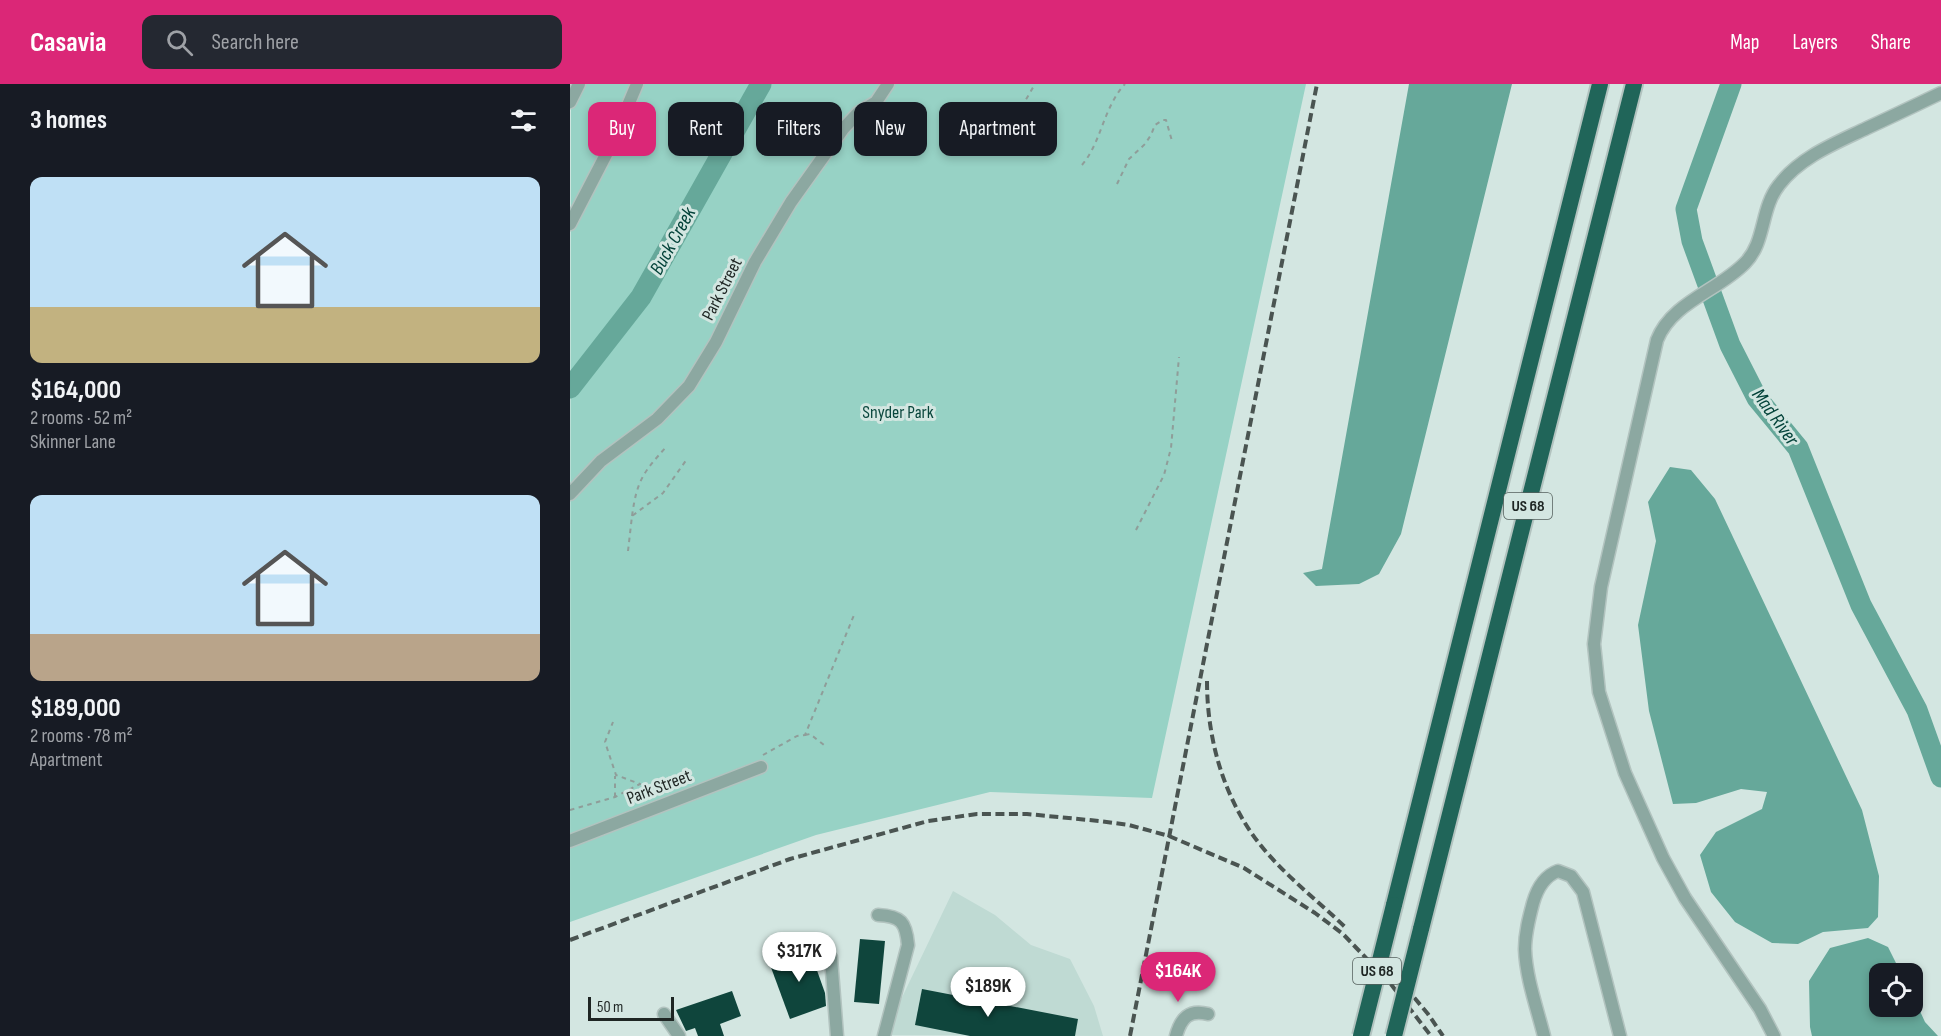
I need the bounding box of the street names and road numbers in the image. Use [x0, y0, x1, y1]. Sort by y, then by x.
street label: Park Street [697, 254, 747, 324]
road number: US 68 [1504, 493, 1552, 519]
street label: Park Street [624, 765, 695, 809]
road number: US 68 [1353, 958, 1401, 984]

